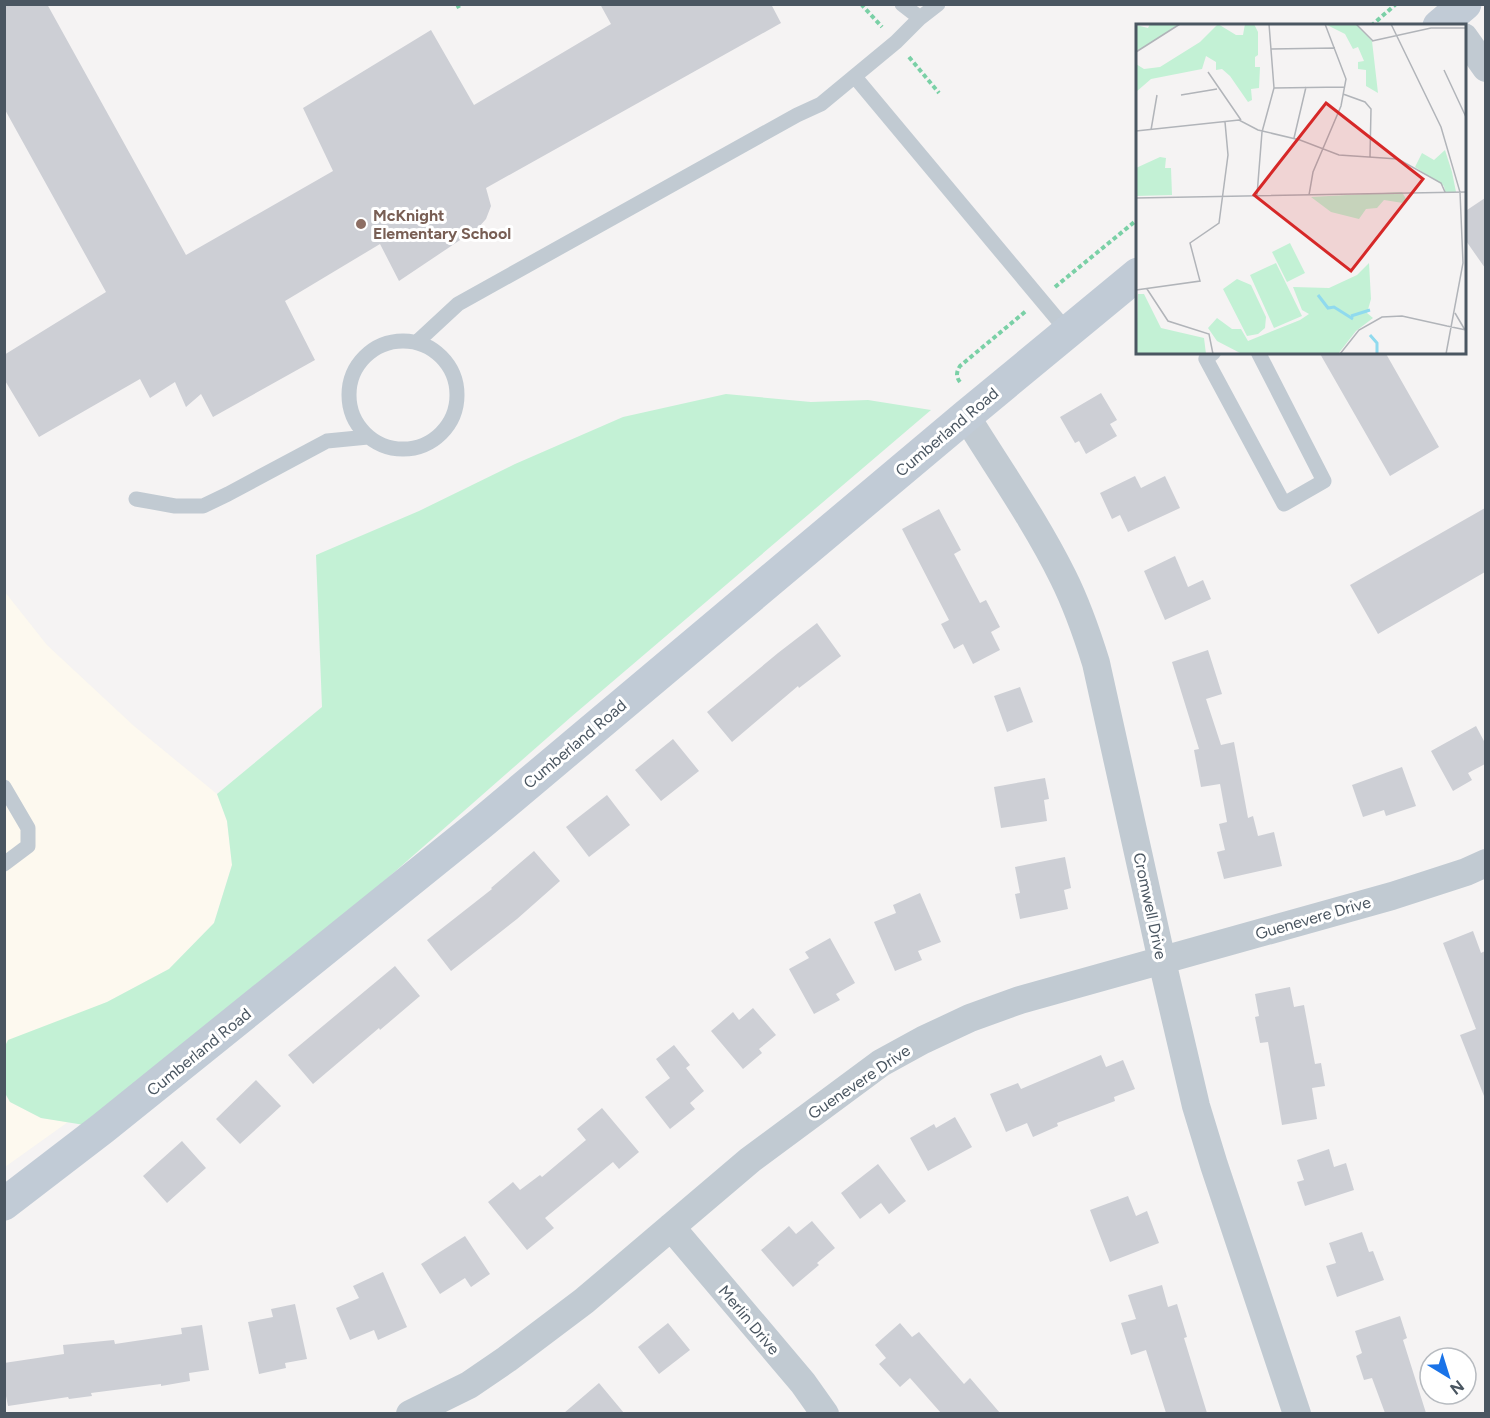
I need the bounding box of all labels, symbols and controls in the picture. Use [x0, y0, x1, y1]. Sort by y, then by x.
inset map [1136, 24, 1466, 354]
place label: McKnight Elementary School [373, 206, 511, 243]
marker: McKnight Elementary School [354, 217, 368, 231]
street label: Cumberland Road [892, 383, 1002, 481]
street label: Cumberland Road [520, 695, 630, 793]
street label: Cromwell Drive [1129, 851, 1171, 961]
street label: Guenevere Drive [1253, 892, 1373, 944]
street label: Cumberland Road [143, 1004, 255, 1100]
street label: Guenevere Drive [804, 1041, 914, 1123]
street label: Merlin Drive [714, 1281, 784, 1359]
north arrow [1418, 1346, 1478, 1406]
text: N [1446, 1376, 1468, 1399]

